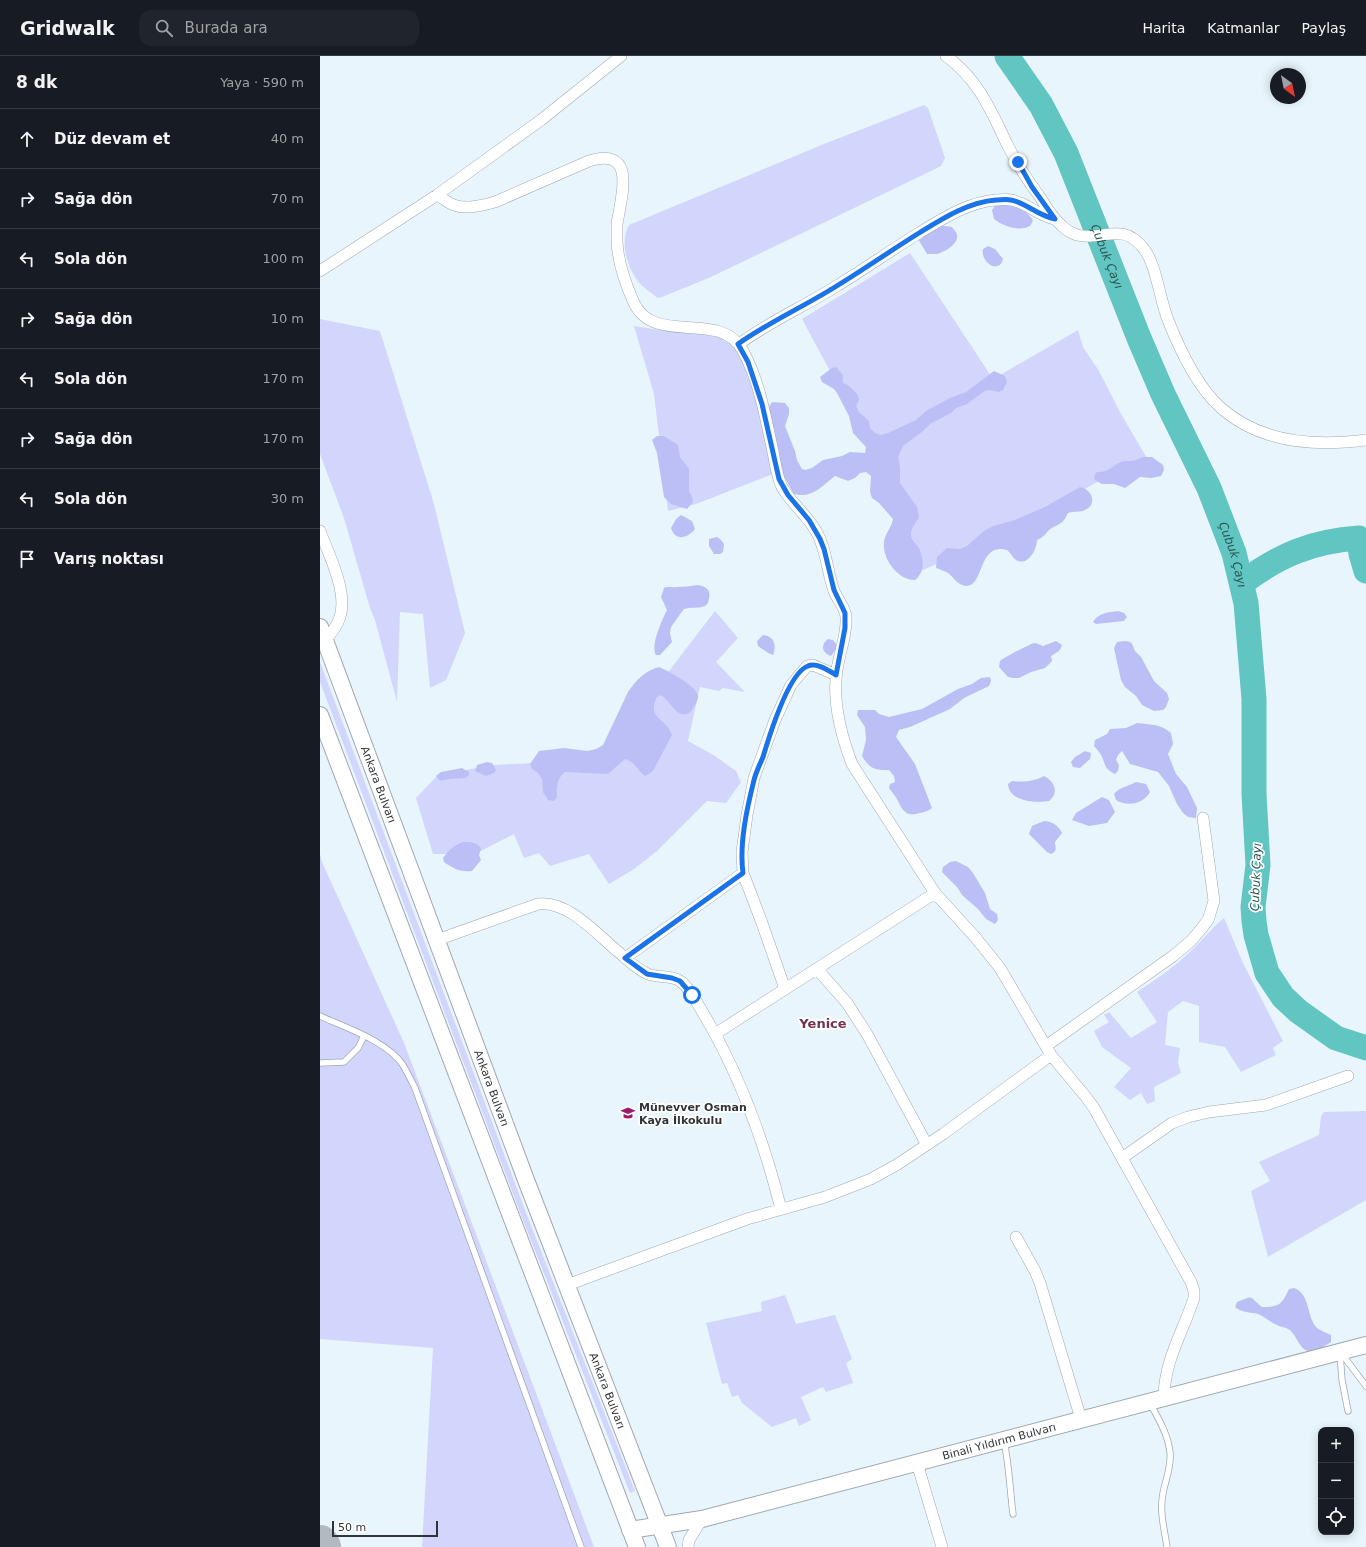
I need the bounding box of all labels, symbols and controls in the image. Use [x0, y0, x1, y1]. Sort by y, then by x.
search box [139, 10, 419, 46]
text: Gridwalk [20, 17, 115, 39]
icon: search [153, 17, 175, 39]
text: Burada ara [185, 19, 268, 37]
text: Harita [1142, 20, 1185, 36]
text: Katmanlar [1207, 20, 1280, 36]
text: Paylaş [1302, 20, 1346, 36]
north arrow [1270, 68, 1306, 104]
text: 8 dk [16, 72, 57, 92]
text: Yaya · 590 m [220, 75, 304, 90]
icon: ahead [16, 128, 38, 150]
text: Düz devam et [54, 130, 170, 148]
text: 40 m [271, 131, 304, 146]
route end [1009, 153, 1027, 171]
icon: right [16, 188, 38, 210]
text: Sağa dön [54, 190, 133, 208]
text: 70 m [271, 191, 304, 206]
water label: Çubuk Çayı [1088, 222, 1126, 291]
icon: left [16, 248, 38, 270]
text: Sola dön [54, 250, 127, 268]
text: 100 m [262, 251, 304, 266]
icon: right [16, 308, 38, 330]
text: Sağa dön [54, 310, 133, 328]
text: 10 m [271, 311, 304, 326]
icon: left [16, 368, 38, 390]
text: Sola dön [54, 370, 127, 388]
text: 170 m [262, 371, 304, 386]
icon: right [16, 428, 38, 450]
text: Sağa dön [54, 430, 133, 448]
text: 170 m [262, 431, 304, 446]
icon: left [16, 488, 38, 510]
text: Sola dön [54, 490, 127, 508]
text: 30 m [271, 491, 304, 506]
water label: Çubuk Çayı [1216, 520, 1249, 589]
icon: arrive [16, 548, 38, 570]
text: Varış noktası [54, 550, 164, 568]
street label: Ankara Bulvarı [358, 744, 399, 825]
water label: Çubuk Çayı [1248, 843, 1264, 911]
route start [683, 986, 701, 1004]
district label: Yenice [798, 1016, 847, 1031]
street label: Ankara Bulvarı [472, 1048, 512, 1128]
place label: Münevver Osman Kaya İlkokulu [639, 1101, 747, 1127]
school or university icon: Münevver Osman Kaya İlkokulu [620, 1105, 636, 1121]
street label: Ankara Bulvarı [587, 1351, 628, 1431]
street label: Binali Yıldırım Bulvarı [941, 1420, 1057, 1462]
map controls [1318, 1427, 1354, 1535]
button: + [1318, 1427, 1354, 1463]
button: − [1318, 1463, 1354, 1499]
button: locate [1318, 1499, 1354, 1535]
scale bar [332, 1519, 438, 1538]
text: 50 m [338, 1521, 366, 1534]

